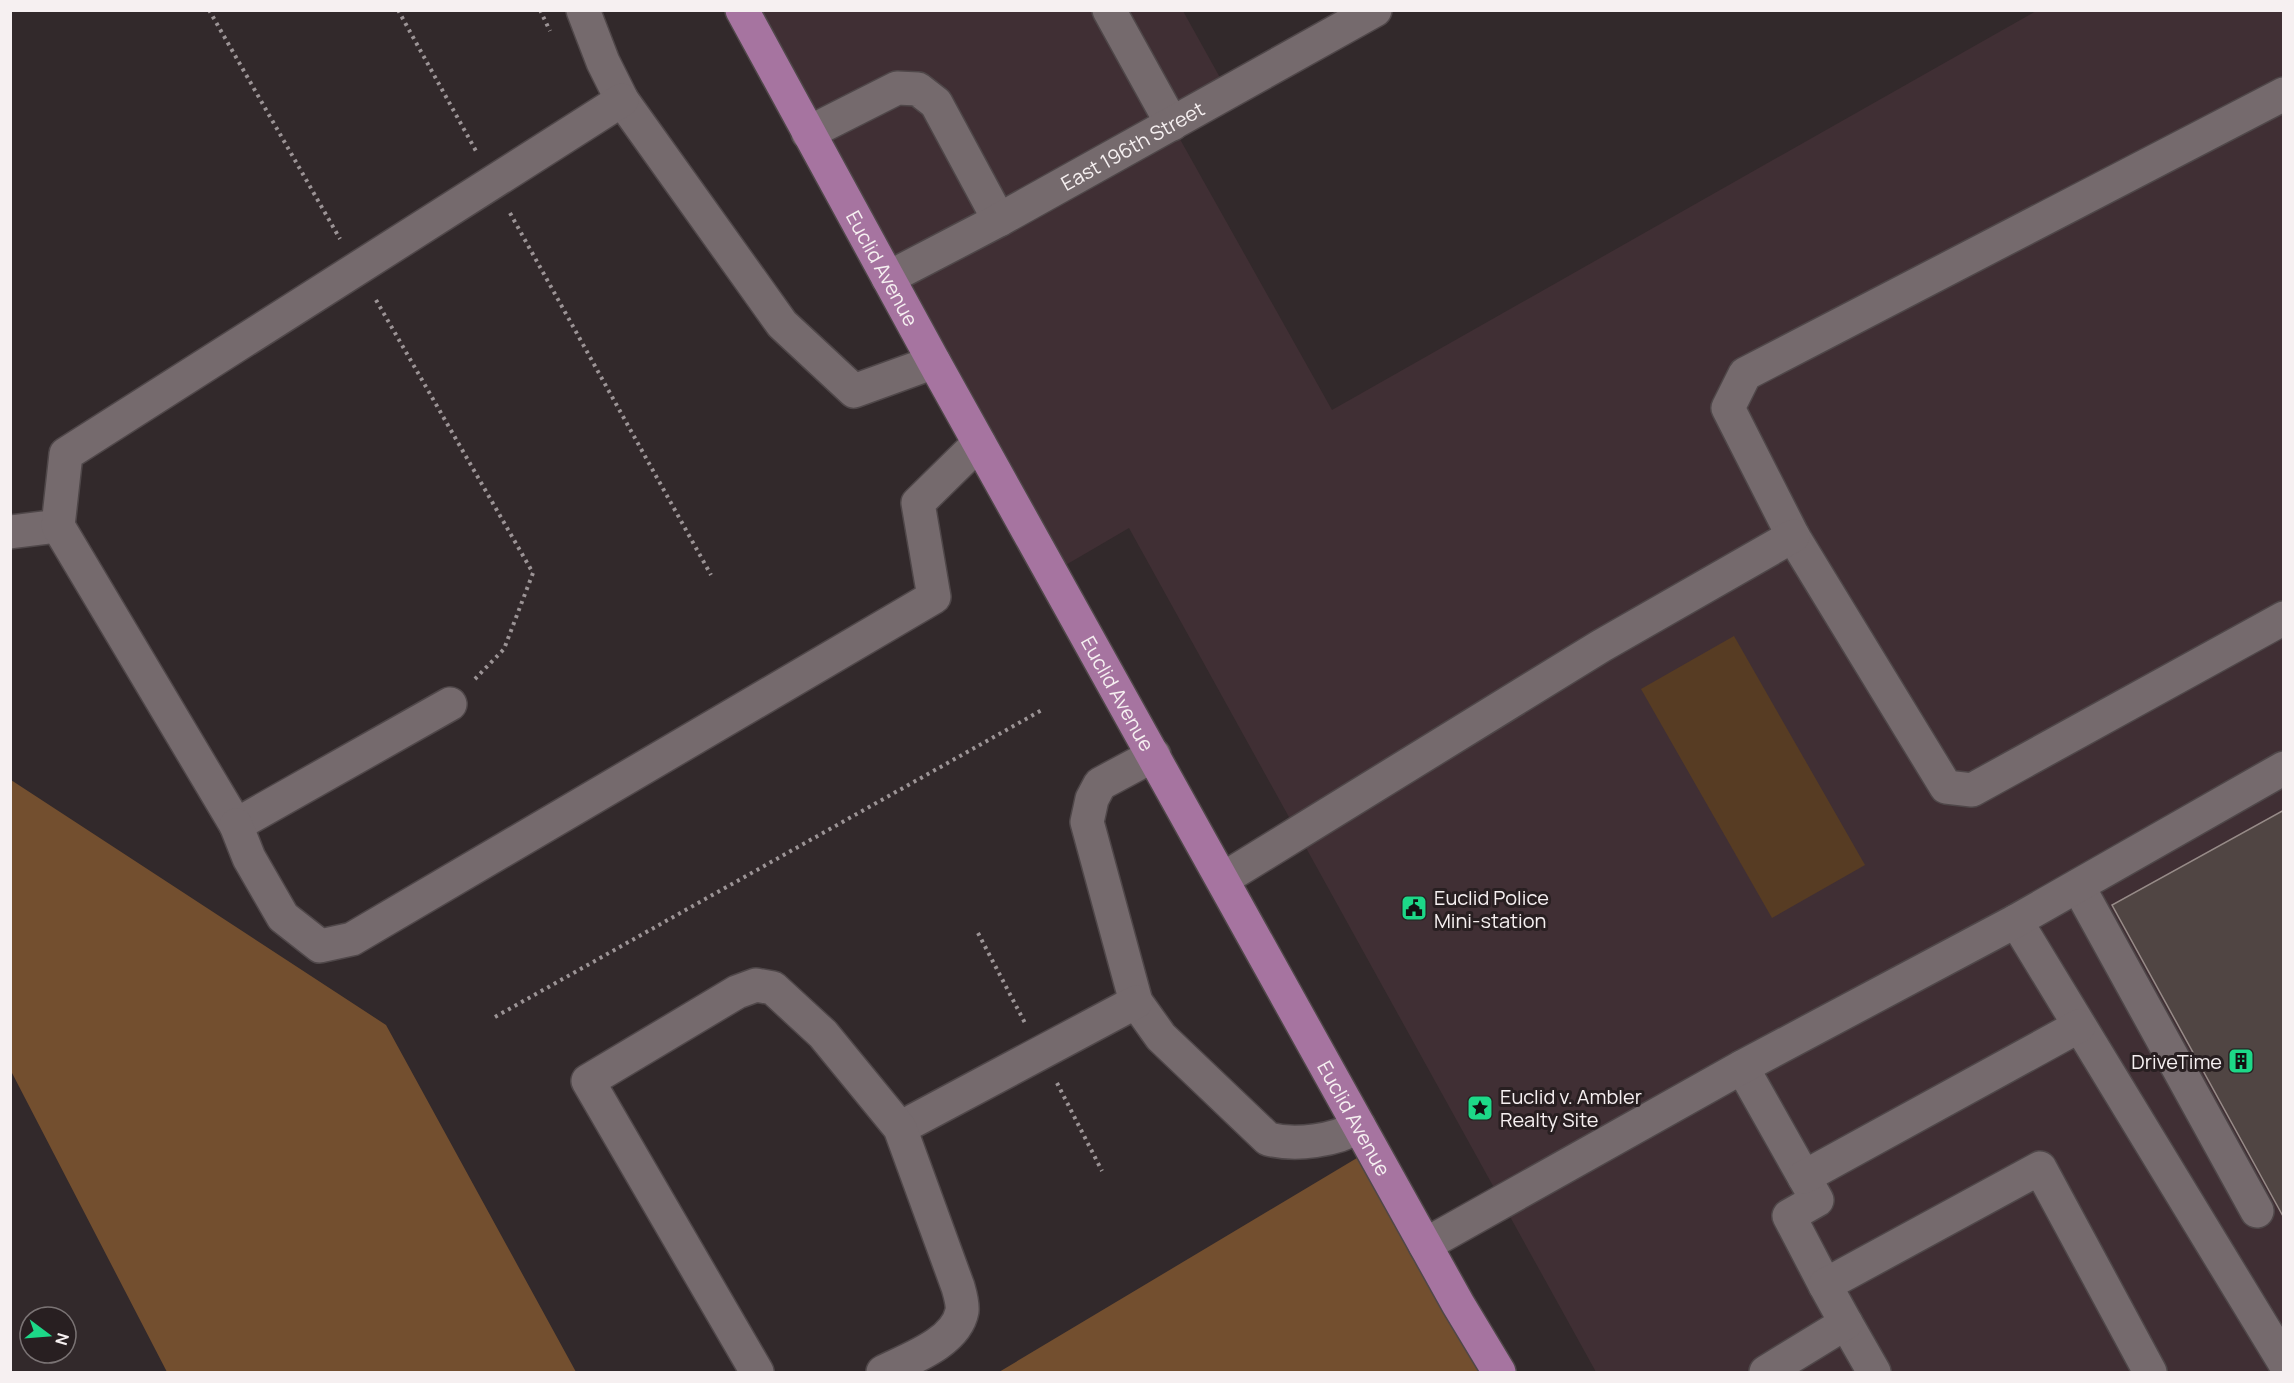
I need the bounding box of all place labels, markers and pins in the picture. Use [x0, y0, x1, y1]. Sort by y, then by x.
place label: Euclid Police Mini-station [1434, 884, 1549, 934]
public building icon: Euclid Police Mini-station [1399, 893, 1429, 923]
building icon: DriveTime [2226, 1046, 2256, 1076]
place label: DriveTime [2131, 1048, 2222, 1075]
place label: Euclid v. Ambler Realty Site [1500, 1083, 1642, 1133]
place icon: Euclid v. Ambler Realty Site [1465, 1093, 1495, 1123]

